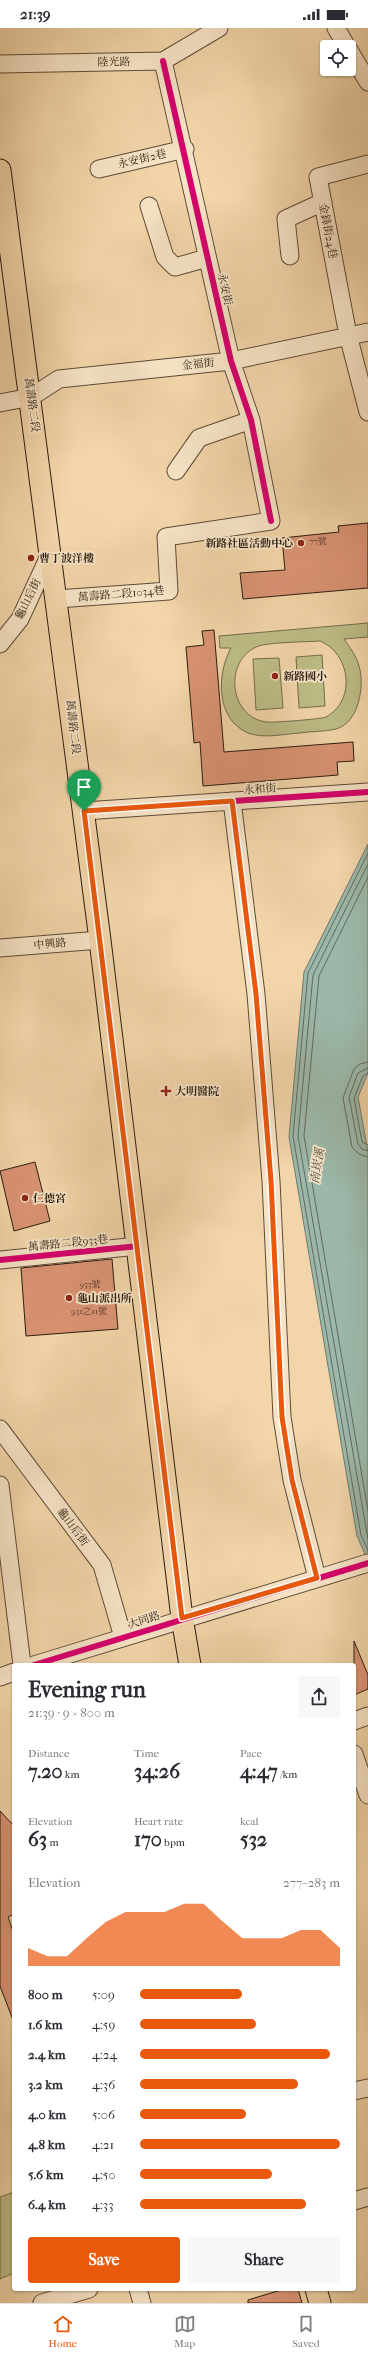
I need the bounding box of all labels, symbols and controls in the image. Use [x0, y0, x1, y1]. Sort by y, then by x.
text: 21:39 [20, 5, 51, 23]
map controls [320, 40, 356, 76]
button: locate [320, 40, 356, 76]
street label: 陸光路 [97, 55, 131, 69]
street label: 永安街2巷 [116, 147, 168, 171]
street label: 金鋒街24巷 [316, 202, 340, 260]
street label: 永安街 [215, 271, 235, 307]
street label: 金福街 [181, 356, 215, 372]
street label: 萬壽路二段 [22, 377, 42, 433]
house number: 77號 [309, 536, 327, 546]
place label: 新路社區活動中心 [205, 537, 293, 550]
marker: 新路社區活動中心 [296, 538, 306, 548]
place label: 曹丁波洋樓 [39, 552, 94, 565]
marker: 曹丁波洋樓 [26, 553, 36, 563]
street label: 龜山后街 [13, 576, 43, 622]
street label: 萬壽路二段1034巷 [77, 584, 165, 604]
place label: 新路國小 [283, 670, 327, 683]
marker: 新路國小 [270, 671, 280, 681]
street label: 萬壽路二段 [63, 699, 83, 755]
pin [67, 770, 101, 811]
icon: arrive [73, 776, 95, 798]
street label: 永和街 [243, 781, 277, 797]
street label: 中興路 [33, 936, 67, 952]
marker: 大明醫院 [160, 1085, 172, 1097]
place label: 大明醫院 [175, 1085, 220, 1098]
water label: 南崁溪 [307, 1145, 327, 1185]
place label: 仁德宮 [33, 1192, 66, 1205]
marker: 仁德宮 [20, 1193, 30, 1203]
street label: 萬壽路二段933巷 [27, 1232, 109, 1254]
house number: 933號 [79, 1279, 101, 1289]
place label: 龜山派出所 [77, 1292, 132, 1305]
marker: 龜山派出所 [64, 1293, 74, 1303]
house number: 931之11號 [71, 1306, 107, 1316]
street label: 龜山后街 [55, 1506, 91, 1548]
street label: 大同路 [126, 1609, 162, 1631]
button: share [298, 1676, 340, 1718]
text: Evening run [28, 1677, 146, 1703]
text: 21:39 · 9 × 800 m [28, 1705, 115, 1720]
text: Distance [28, 1747, 69, 1760]
text: Time [134, 1747, 159, 1760]
text: Pace [240, 1747, 262, 1760]
text: 7.20 [28, 1760, 62, 1783]
text: 34:26 [134, 1760, 180, 1783]
text: 4:47 [240, 1760, 278, 1783]
text: km [62, 1768, 80, 1781]
text: /km [278, 1768, 297, 1781]
text: Elevation [28, 1815, 72, 1828]
text: Heart rate [134, 1815, 183, 1828]
text: kcal [240, 1815, 259, 1828]
text: 63 [28, 1828, 47, 1851]
text: 170 [134, 1828, 162, 1851]
text: 532 [240, 1828, 267, 1851]
text: m [47, 1836, 59, 1849]
text: bpm [162, 1836, 185, 1849]
text: Elevation [28, 1875, 81, 1890]
text: 277–283 m [283, 1875, 340, 1890]
text: 800 m [28, 1987, 62, 2002]
text: 5:09 [92, 1987, 115, 2002]
text: 1.6 km [28, 2017, 62, 2032]
text: 4:59 [92, 2017, 115, 2032]
text: 2.4 km [28, 2047, 65, 2062]
text: 4:24 [92, 2047, 117, 2062]
text: 3.2 km [28, 2077, 63, 2092]
text: 4:36 [92, 2077, 115, 2092]
text: 4.0 km [28, 2107, 66, 2122]
text: 5:06 [92, 2107, 115, 2122]
text: 4.8 km [28, 2137, 65, 2152]
text: 4:21 [92, 2137, 114, 2152]
text: 5.6 km [28, 2167, 63, 2182]
text: 4:50 [92, 2167, 116, 2182]
text: 6.4 km [28, 2197, 66, 2212]
text: 4:33 [92, 2197, 114, 2212]
button: Save [28, 2237, 180, 2283]
button: Share [188, 2237, 340, 2283]
tab: Home [48, 2313, 77, 2350]
tab: Map [174, 2313, 196, 2350]
tab: Saved [292, 2313, 320, 2350]

